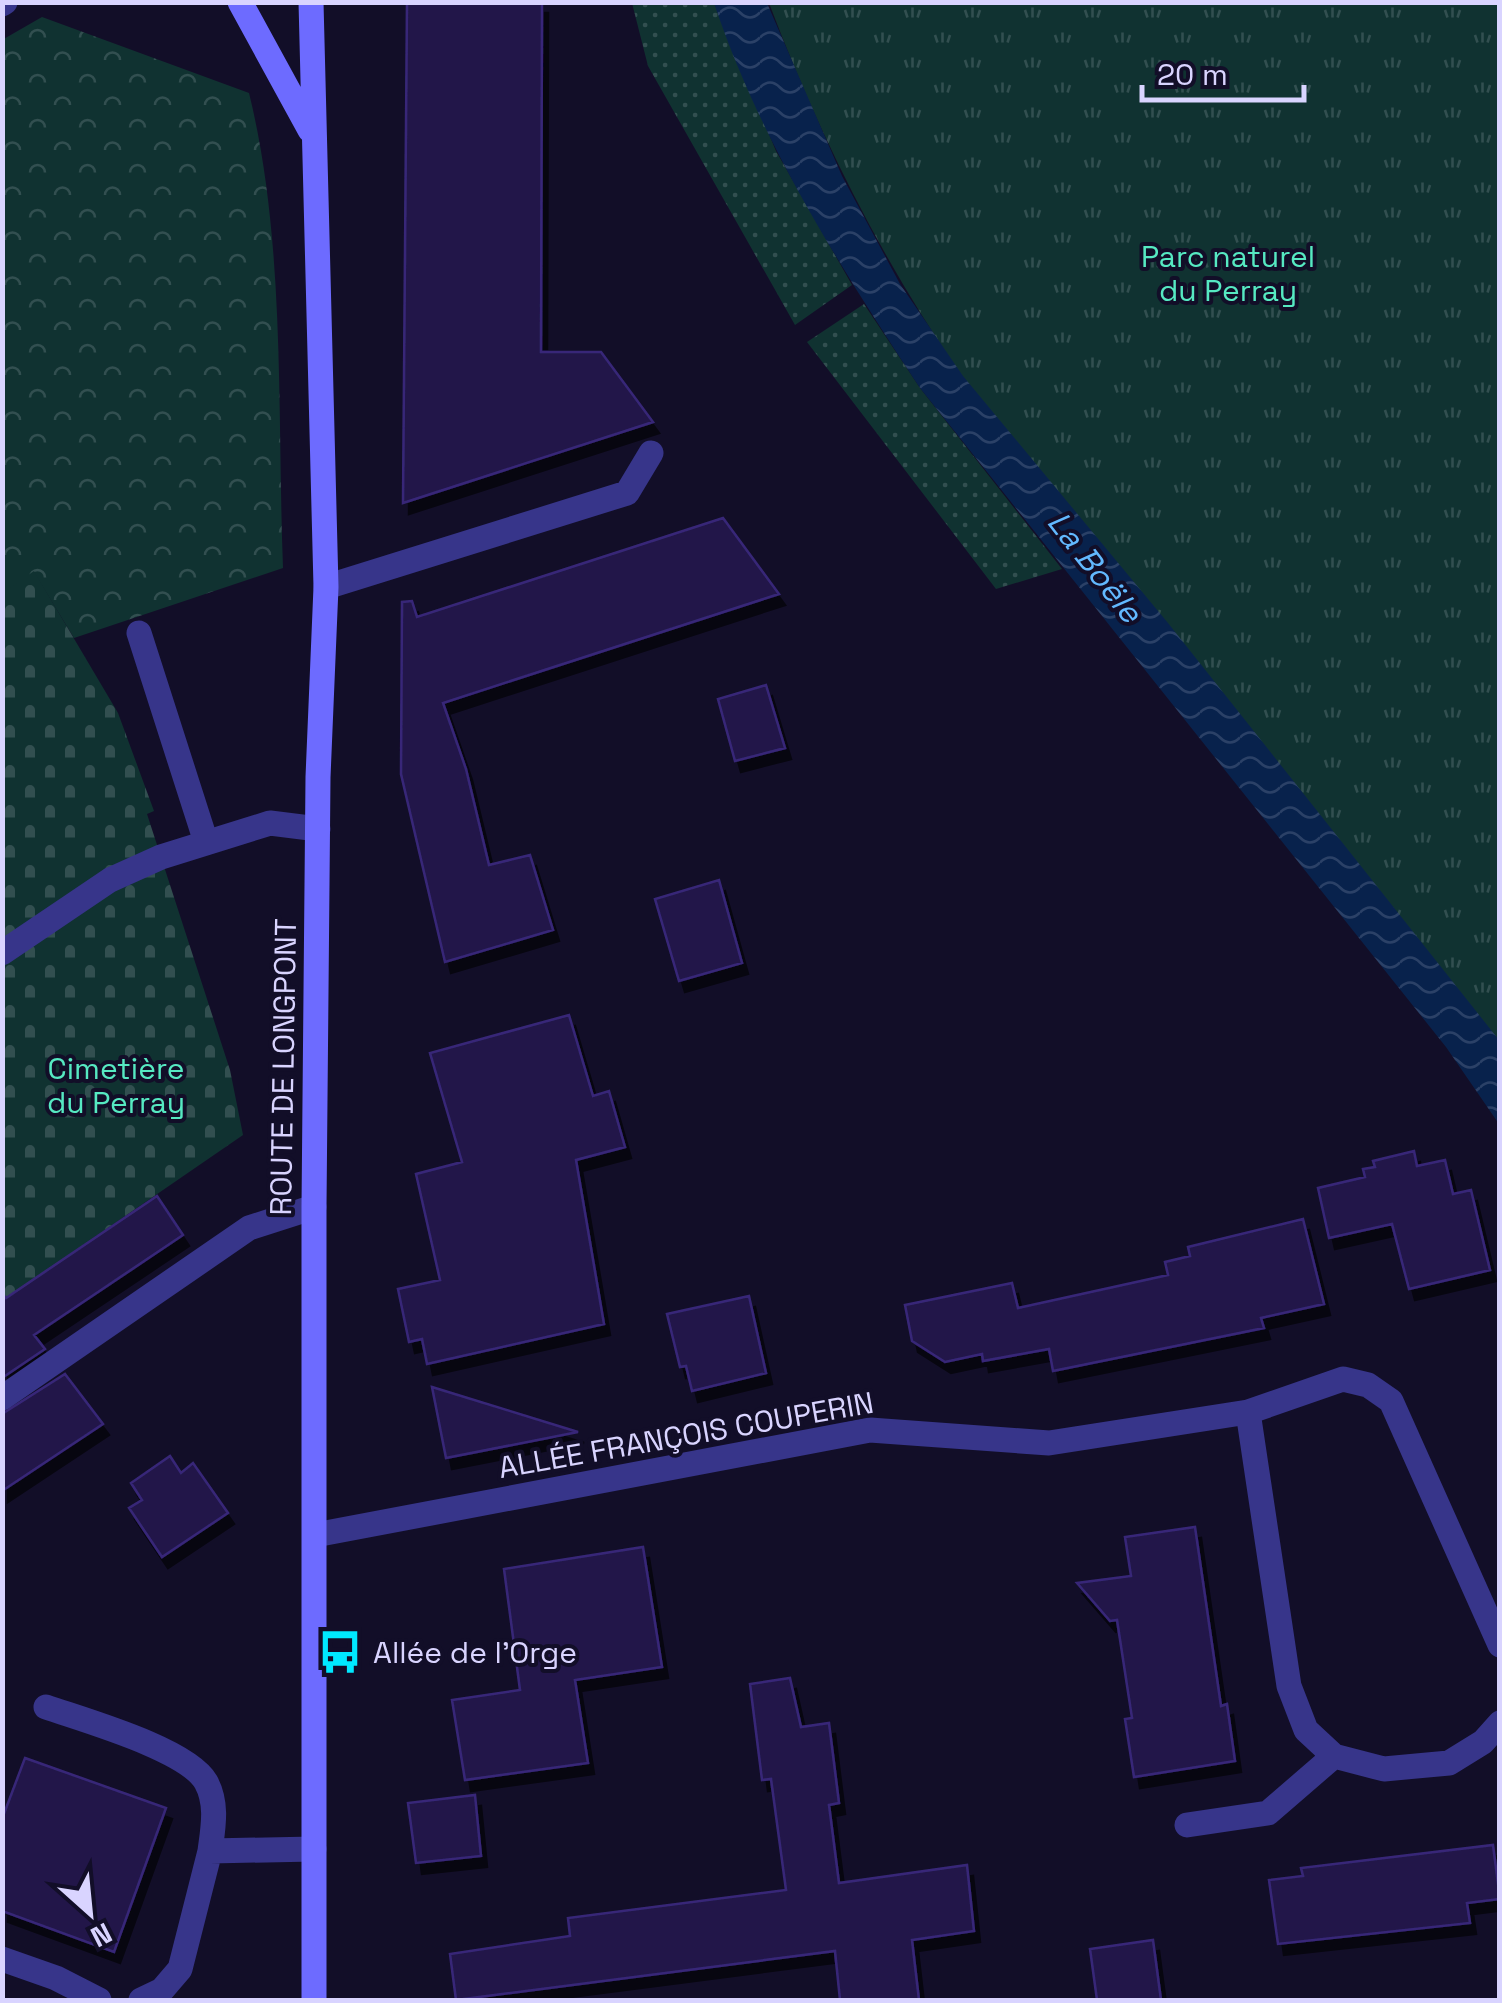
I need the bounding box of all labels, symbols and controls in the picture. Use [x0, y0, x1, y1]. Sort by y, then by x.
scale bar [1142, 40, 1304, 102]
text: 20 m [1157, 55, 1228, 94]
park label: Parc naturel du Perray [1141, 237, 1315, 310]
water label: La Boële [1039, 503, 1152, 632]
street label: ROUTE DE LONGPONT [261, 918, 305, 1216]
park label: Cimetière du Perray [47, 1049, 185, 1122]
street label: ALLÉE FRANÇOIS COUPERIN [495, 1383, 877, 1487]
bus stop icon: Allée de l'Orge [316, 1628, 364, 1676]
place label: Allée de l'Orge [373, 1633, 577, 1672]
north arrow [40, 1863, 140, 1963]
text: N [85, 1915, 118, 1956]

